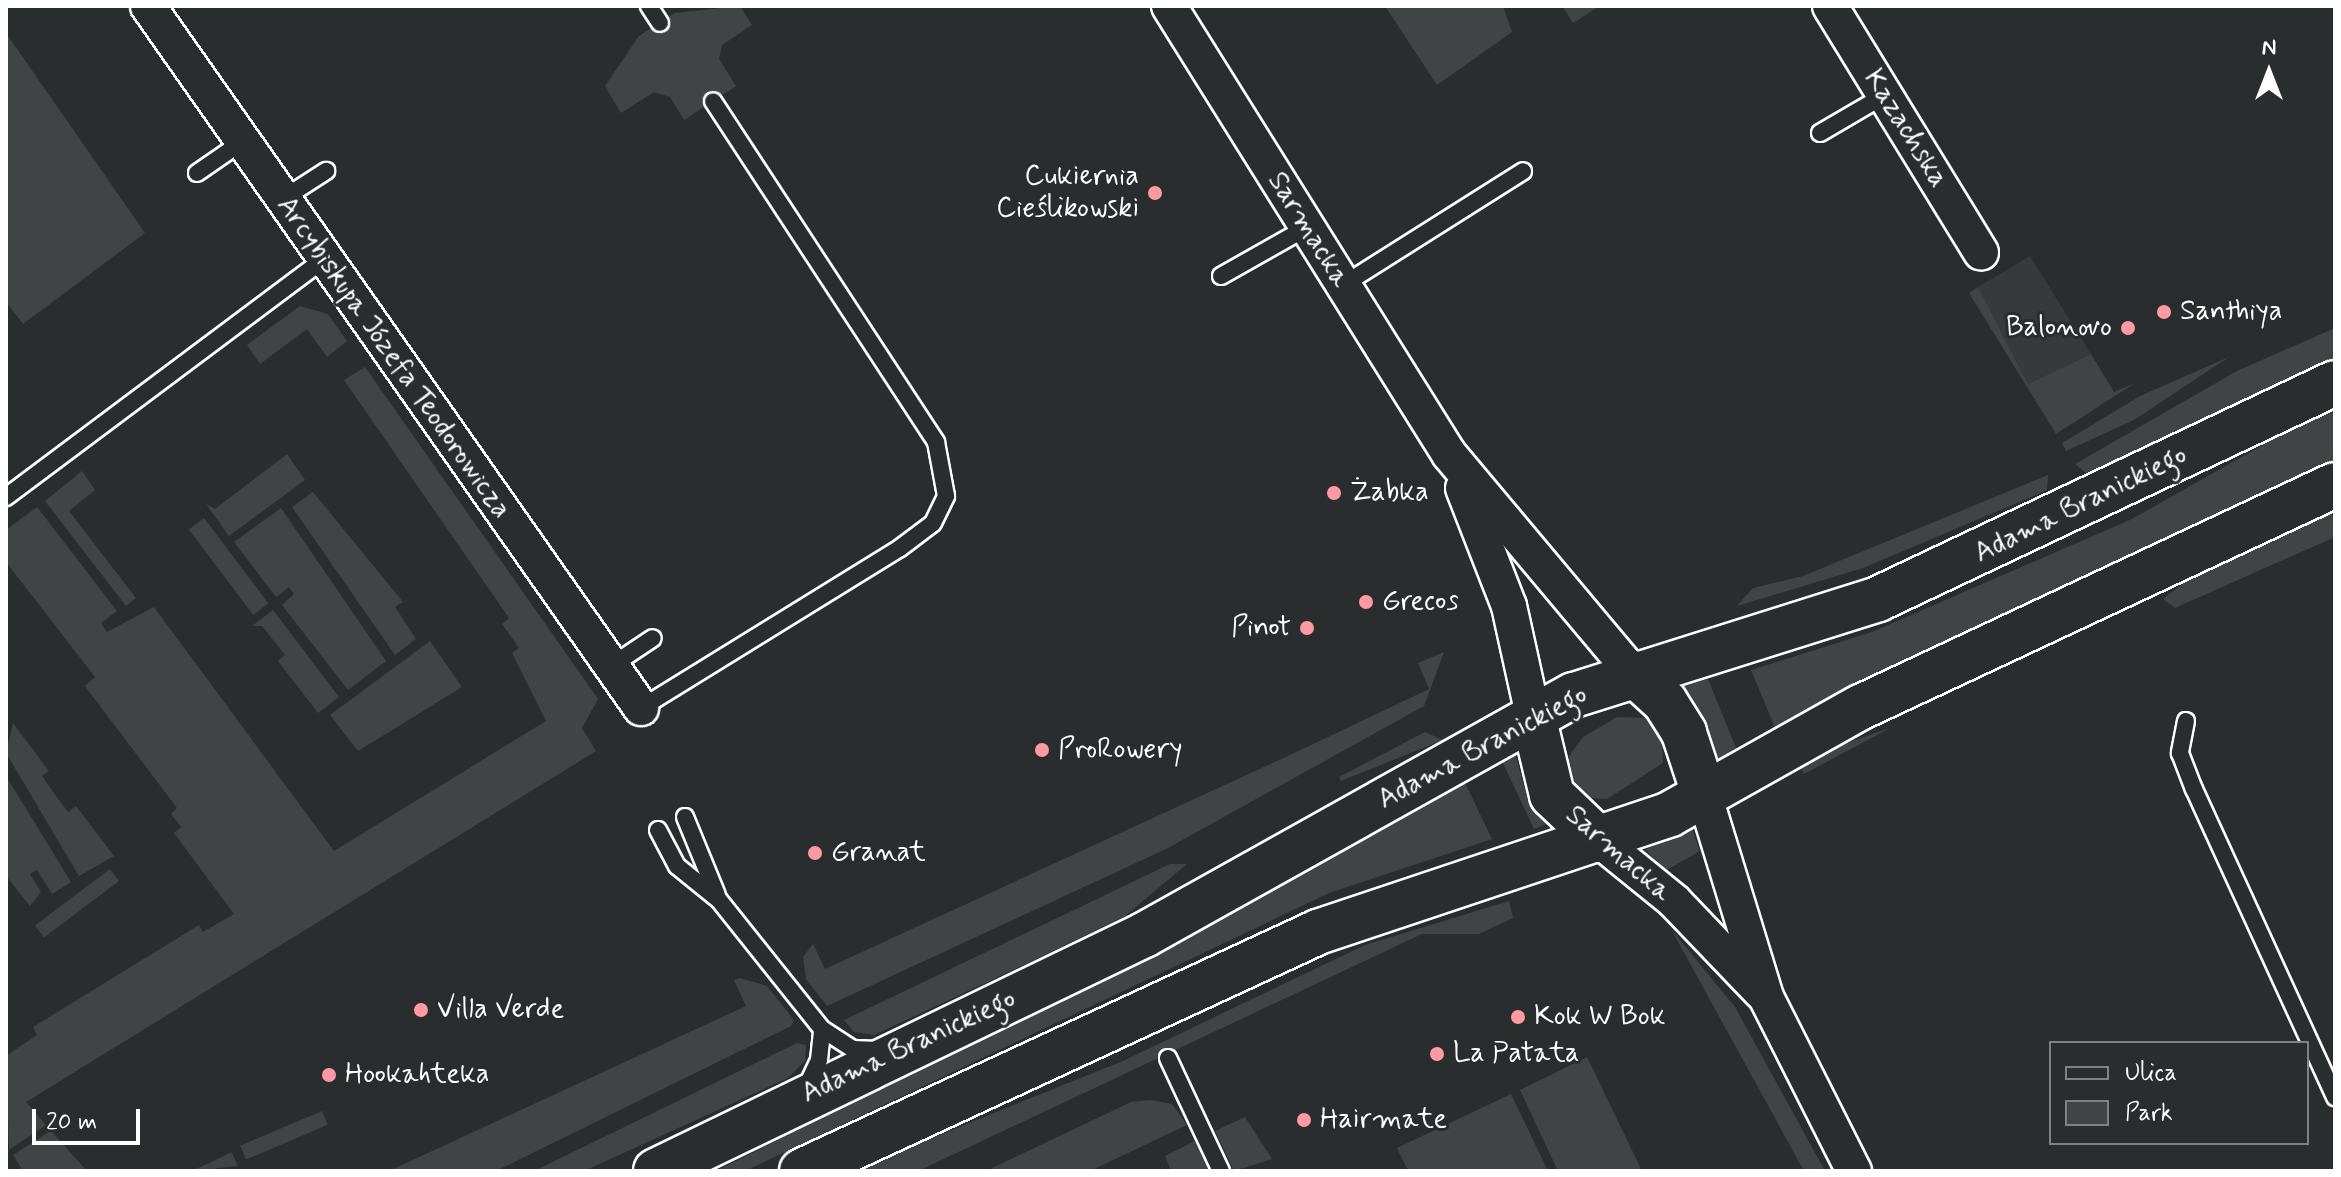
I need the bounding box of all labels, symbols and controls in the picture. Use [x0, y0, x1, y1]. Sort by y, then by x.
north arrow [2229, 32, 2309, 112]
text: N [2262, 34, 2276, 62]
street label: Kazachska [1856, 64, 1954, 194]
place label: Cukiernia Cieślikowski [996, 160, 1139, 226]
street label: Sarmacka [1259, 166, 1357, 294]
marker: Cukiernia Cieślikowski [1146, 184, 1164, 202]
street label: Arcybiskupa Józefa Teodorowicza [269, 191, 517, 525]
place label: Santhiya [2180, 295, 2283, 329]
marker: Santhiya [2155, 303, 2173, 321]
place label: Balonovo [2006, 311, 2112, 345]
marker: Balonovo [2119, 319, 2137, 337]
street label: Adama Branickiego [1965, 437, 2197, 573]
place label: Żabka [1350, 476, 1429, 510]
marker: Żabka [1325, 484, 1343, 502]
place label: Grecos [1382, 585, 1459, 619]
marker: Grecos [1357, 593, 1375, 611]
place label: Pinot [1231, 611, 1291, 645]
marker: Pinot [1298, 619, 1316, 637]
street label: Adama Branickiego [1369, 677, 1597, 819]
place label: ProRowery [1058, 733, 1183, 767]
marker: ProRowery [1033, 741, 1051, 759]
street label: Sarmacka [1558, 799, 1678, 909]
place label: Granat [831, 836, 926, 870]
marker: Granat [806, 844, 824, 862]
street label: Adama Branickiego [793, 981, 1025, 1113]
place label: Villa Verde [437, 993, 564, 1027]
place label: Kok W Bok [1534, 1000, 1667, 1034]
marker: Villa Verde [412, 1001, 430, 1019]
marker: Kok W Bok [1509, 1008, 1527, 1026]
place label: La Patata [1453, 1037, 1573, 1071]
legend [2049, 1041, 2309, 1145]
marker: La Patata [1428, 1045, 1446, 1063]
place label: Hookahteka [345, 1058, 489, 1092]
text: Ulica [2125, 1058, 2177, 1089]
marker: Hookahteka [320, 1066, 338, 1084]
scale bar [36, 1093, 144, 1143]
text: Park [2125, 1098, 2173, 1129]
place label: Hairmate [1320, 1103, 1447, 1137]
text: 20 m [46, 1107, 97, 1138]
marker: Hairmate [1295, 1111, 1313, 1129]

